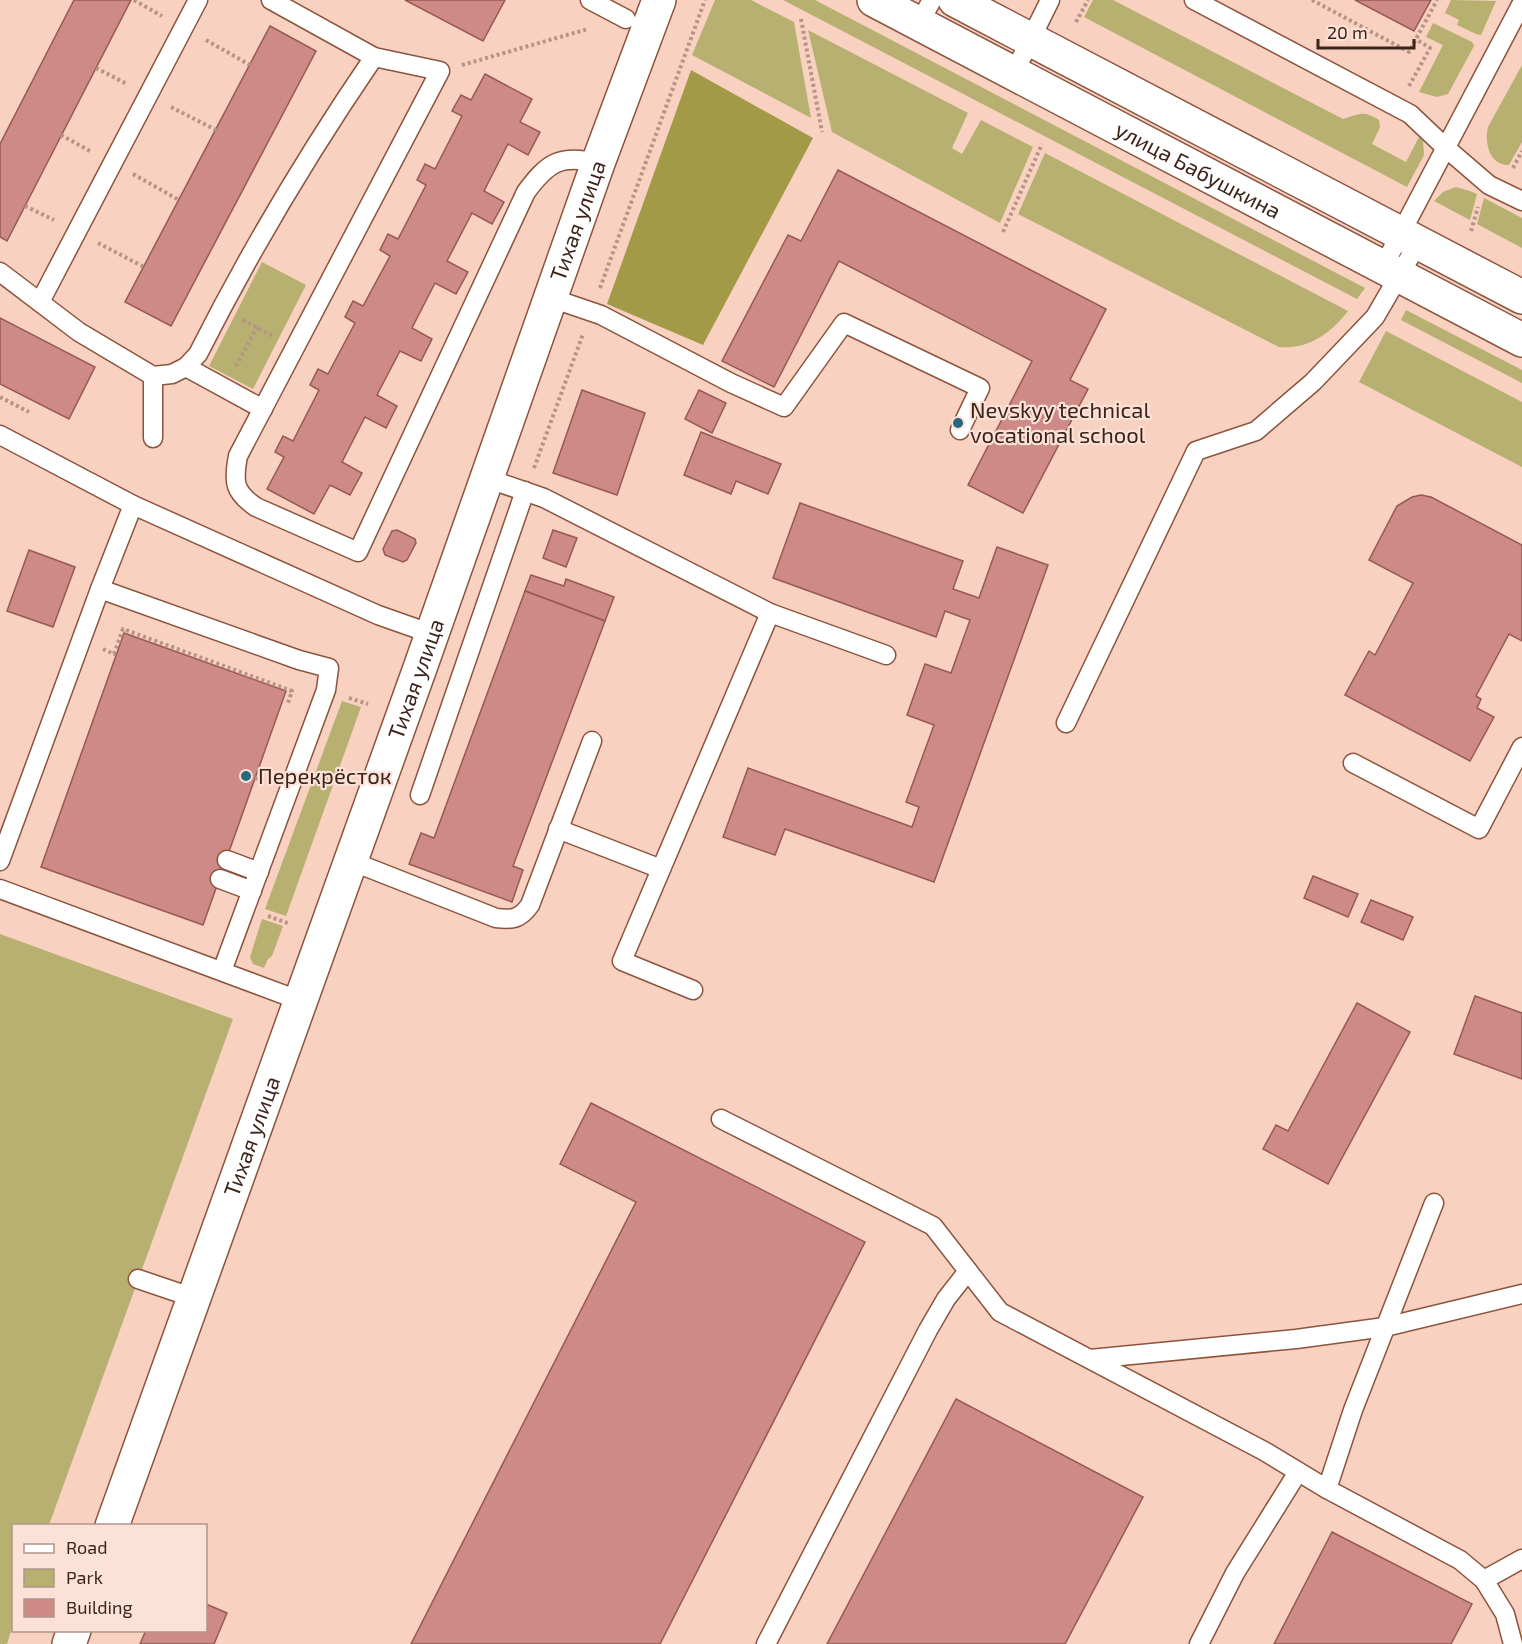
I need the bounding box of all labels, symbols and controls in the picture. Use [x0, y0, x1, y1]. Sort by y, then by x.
scale bar [1318, 12, 1414, 50]
text: 20 m [1327, 21, 1368, 43]
street label: улица Бабушкина [1111, 115, 1286, 223]
street label: Тихая улица [544, 157, 610, 284]
place label: Nevskyy technical vocational school [970, 396, 1150, 447]
marker: Nevskyy technical vocational school [951, 416, 965, 430]
street label: Тихая улица [382, 615, 448, 742]
place label: Перекрёсток [258, 762, 392, 788]
marker: Перекрёсток [239, 769, 253, 783]
street label: Тихая улица [217, 1072, 284, 1200]
legend [12, 1524, 207, 1632]
text: Road [66, 1536, 107, 1558]
text: Park [66, 1566, 103, 1588]
text: Building [66, 1596, 133, 1618]

